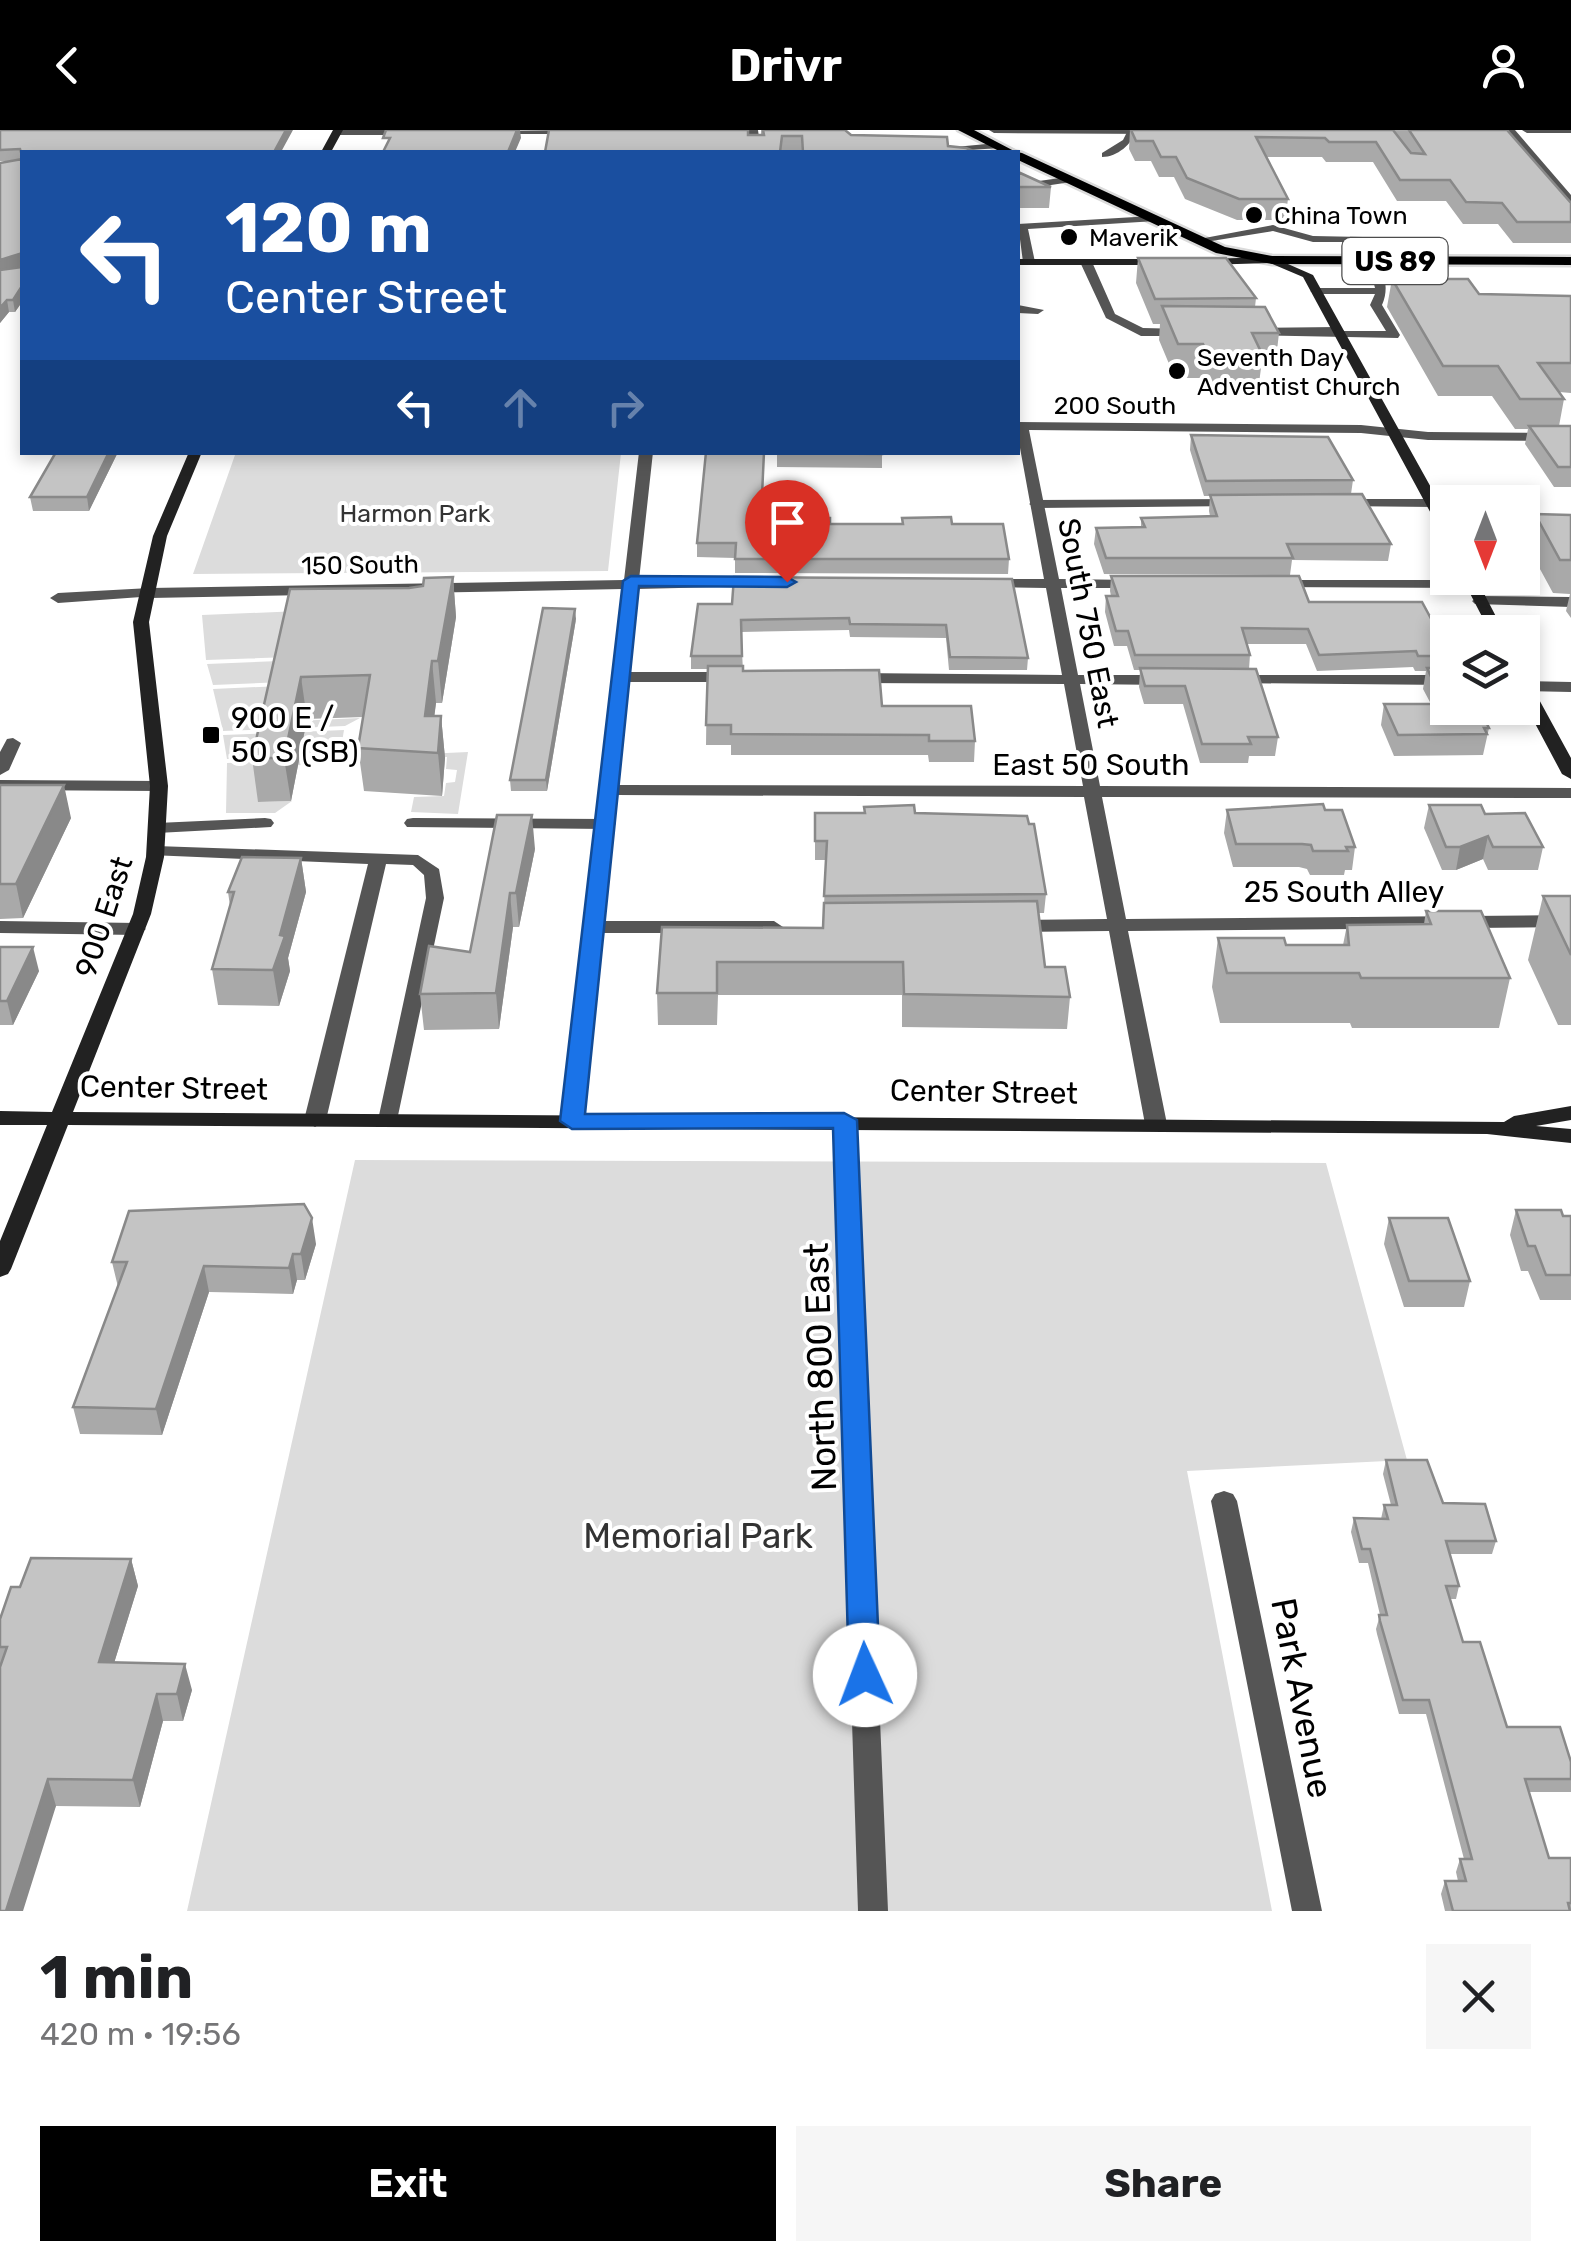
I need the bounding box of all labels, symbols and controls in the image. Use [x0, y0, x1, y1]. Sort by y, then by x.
icon: back [40, 38, 95, 93]
icon: person [1476, 38, 1531, 93]
text: Drivr [729, 39, 842, 92]
text: 120 m [225, 187, 432, 270]
icon: left [60, 190, 190, 320]
place label: China Town [1274, 201, 1408, 230]
marker: China Town [1243, 204, 1265, 226]
place label: Maverik [1089, 223, 1178, 252]
marker: Maverik [1058, 226, 1080, 248]
road number: US 89 [1342, 238, 1448, 284]
text: Center Street [225, 271, 507, 324]
place label: Seventh Day Adventist Church [1197, 343, 1401, 401]
marker: Seventh Day Adventist Church [1166, 360, 1188, 382]
icon: left [388, 380, 443, 435]
icon: ahead [493, 380, 548, 435]
icon: right [598, 380, 653, 435]
street label: 200 South [1054, 391, 1176, 420]
pin [745, 480, 830, 583]
north arrow [1430, 485, 1540, 595]
map controls [1430, 485, 1540, 725]
icon: arrive [760, 495, 815, 550]
park label: Harmon Park [339, 499, 491, 528]
street label: South 750 East [1050, 515, 1126, 731]
street label: 150 South [301, 549, 419, 581]
button: layers [1430, 615, 1540, 725]
place label: 900 E / 50 S (SB) [231, 700, 359, 770]
marker: 900 E / 50 S (SB) [200, 724, 222, 746]
street label: East 50 South [992, 747, 1190, 783]
street label: 900 East [68, 852, 141, 982]
street label: 25 South Alley [1244, 874, 1444, 910]
street label: Center Street [80, 1068, 269, 1108]
street label: Center Street [890, 1072, 1079, 1112]
street label: North 800 East [795, 1242, 845, 1492]
park label: Memorial Park [583, 1515, 813, 1557]
street label: Park Avenue [1262, 1595, 1342, 1801]
position arrow [813, 1623, 917, 1727]
text: 1 min [40, 1942, 193, 2013]
button: close [1426, 1944, 1531, 2049]
text: 420 m · 19:56 [40, 2015, 241, 2053]
button: Exit [40, 2126, 776, 2241]
button: Share [796, 2126, 1531, 2241]

